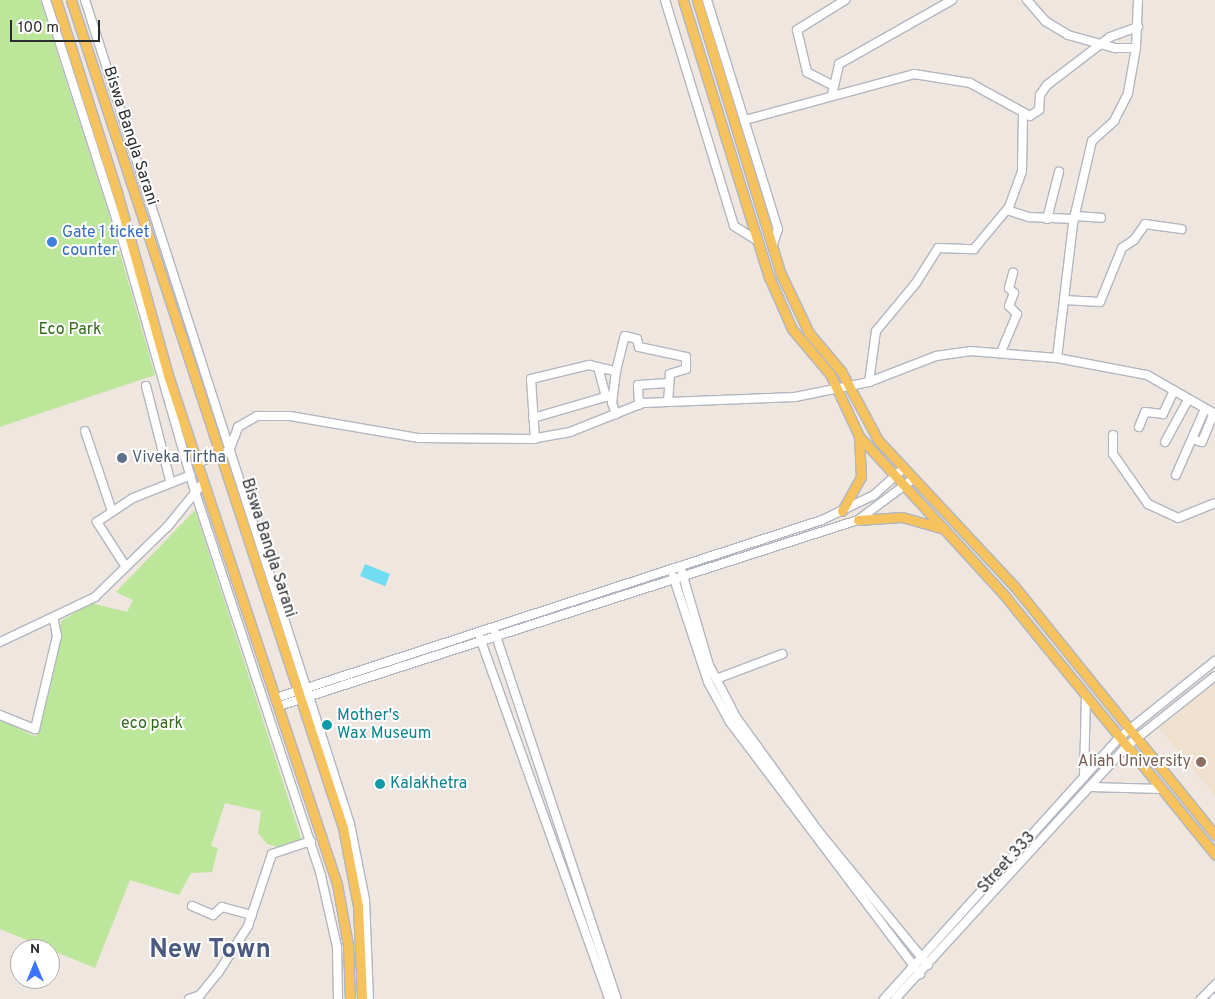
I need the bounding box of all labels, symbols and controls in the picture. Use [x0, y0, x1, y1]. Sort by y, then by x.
scale bar [12, 10, 102, 42]
text: 100 m [18, 19, 59, 38]
street label: Biswa Bangla Sarani [98, 64, 162, 208]
place label: Gate 1 ticket counter [62, 223, 149, 261]
marker: Gate 1 ticket counter [46, 236, 58, 248]
park label: Eco Park [39, 320, 101, 340]
place label: Viveka Tirtha [132, 448, 227, 468]
marker: Viveka Tirtha [116, 452, 128, 464]
street label: Biswa Bangla Sarani [236, 476, 300, 620]
place label: Mother's Wax Museum [337, 706, 431, 744]
park label: eco park [121, 714, 183, 734]
marker: Mother's Wax Museum [321, 719, 333, 731]
place label: Aliah University [1078, 752, 1191, 772]
marker: Aliah University [1195, 756, 1207, 768]
place label: Kalakhetra [390, 774, 467, 794]
marker: Kalakhetra [374, 778, 386, 790]
street label: Street 333 [974, 828, 1040, 898]
district label: New Town [149, 935, 271, 967]
north arrow [10, 939, 60, 989]
text: N [30, 941, 40, 958]

